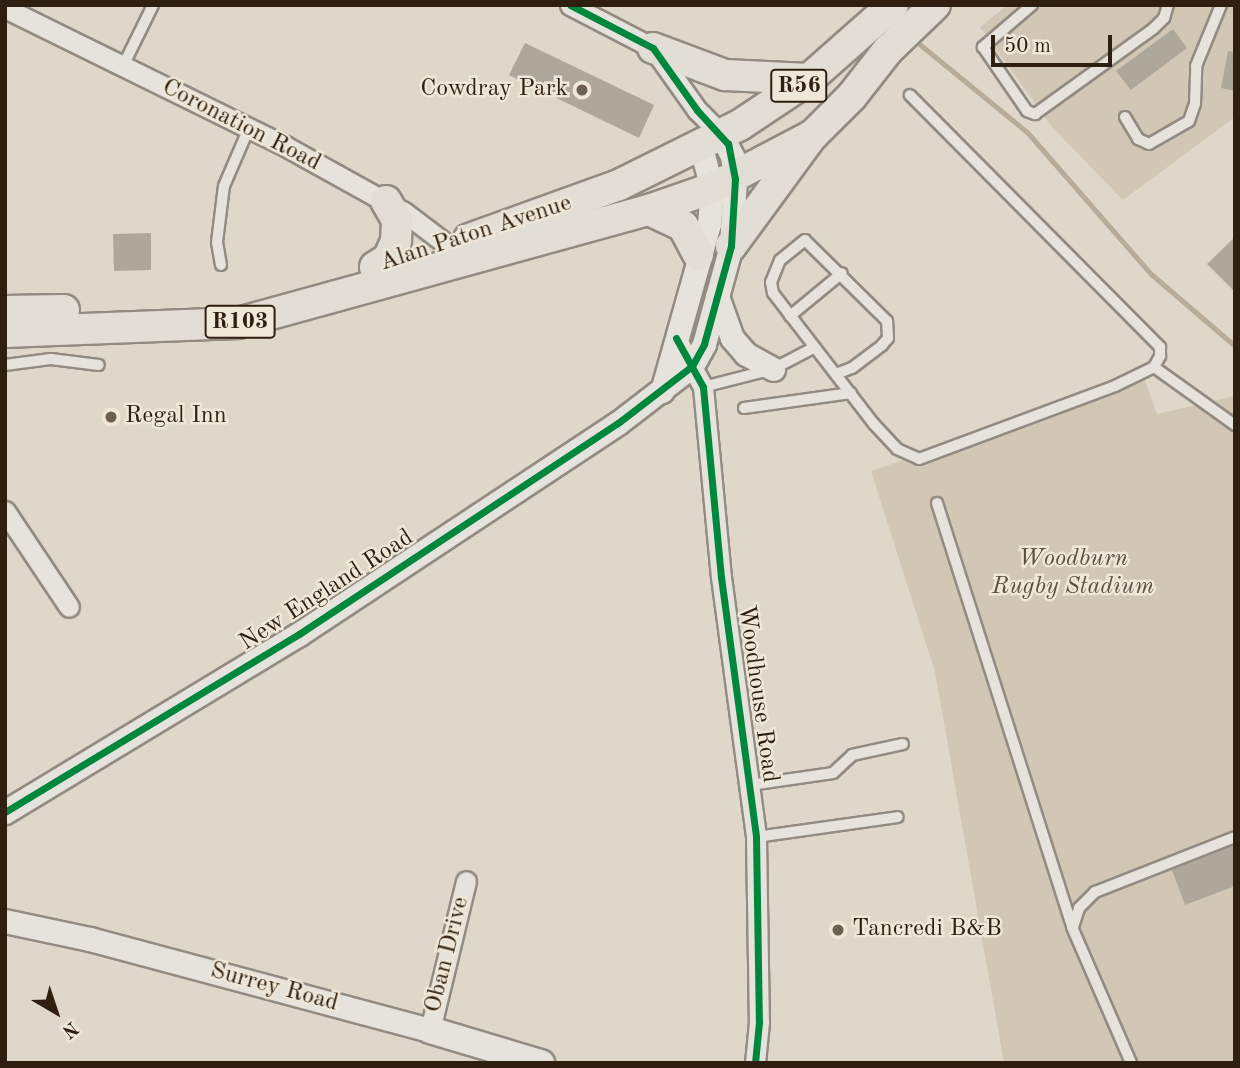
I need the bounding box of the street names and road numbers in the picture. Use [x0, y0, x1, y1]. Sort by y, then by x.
road number: R56 [769, 66, 829, 106]
street label: Coronation Road [157, 74, 325, 178]
street label: Alan Paton Avenue [377, 189, 575, 279]
road number: R103 [203, 302, 277, 342]
street label: New England Road [235, 524, 419, 658]
street label: Woodhouse Road [730, 603, 784, 785]
street label: Oban Drive [420, 894, 476, 1016]
street label: Surrey Road [207, 957, 341, 1019]

